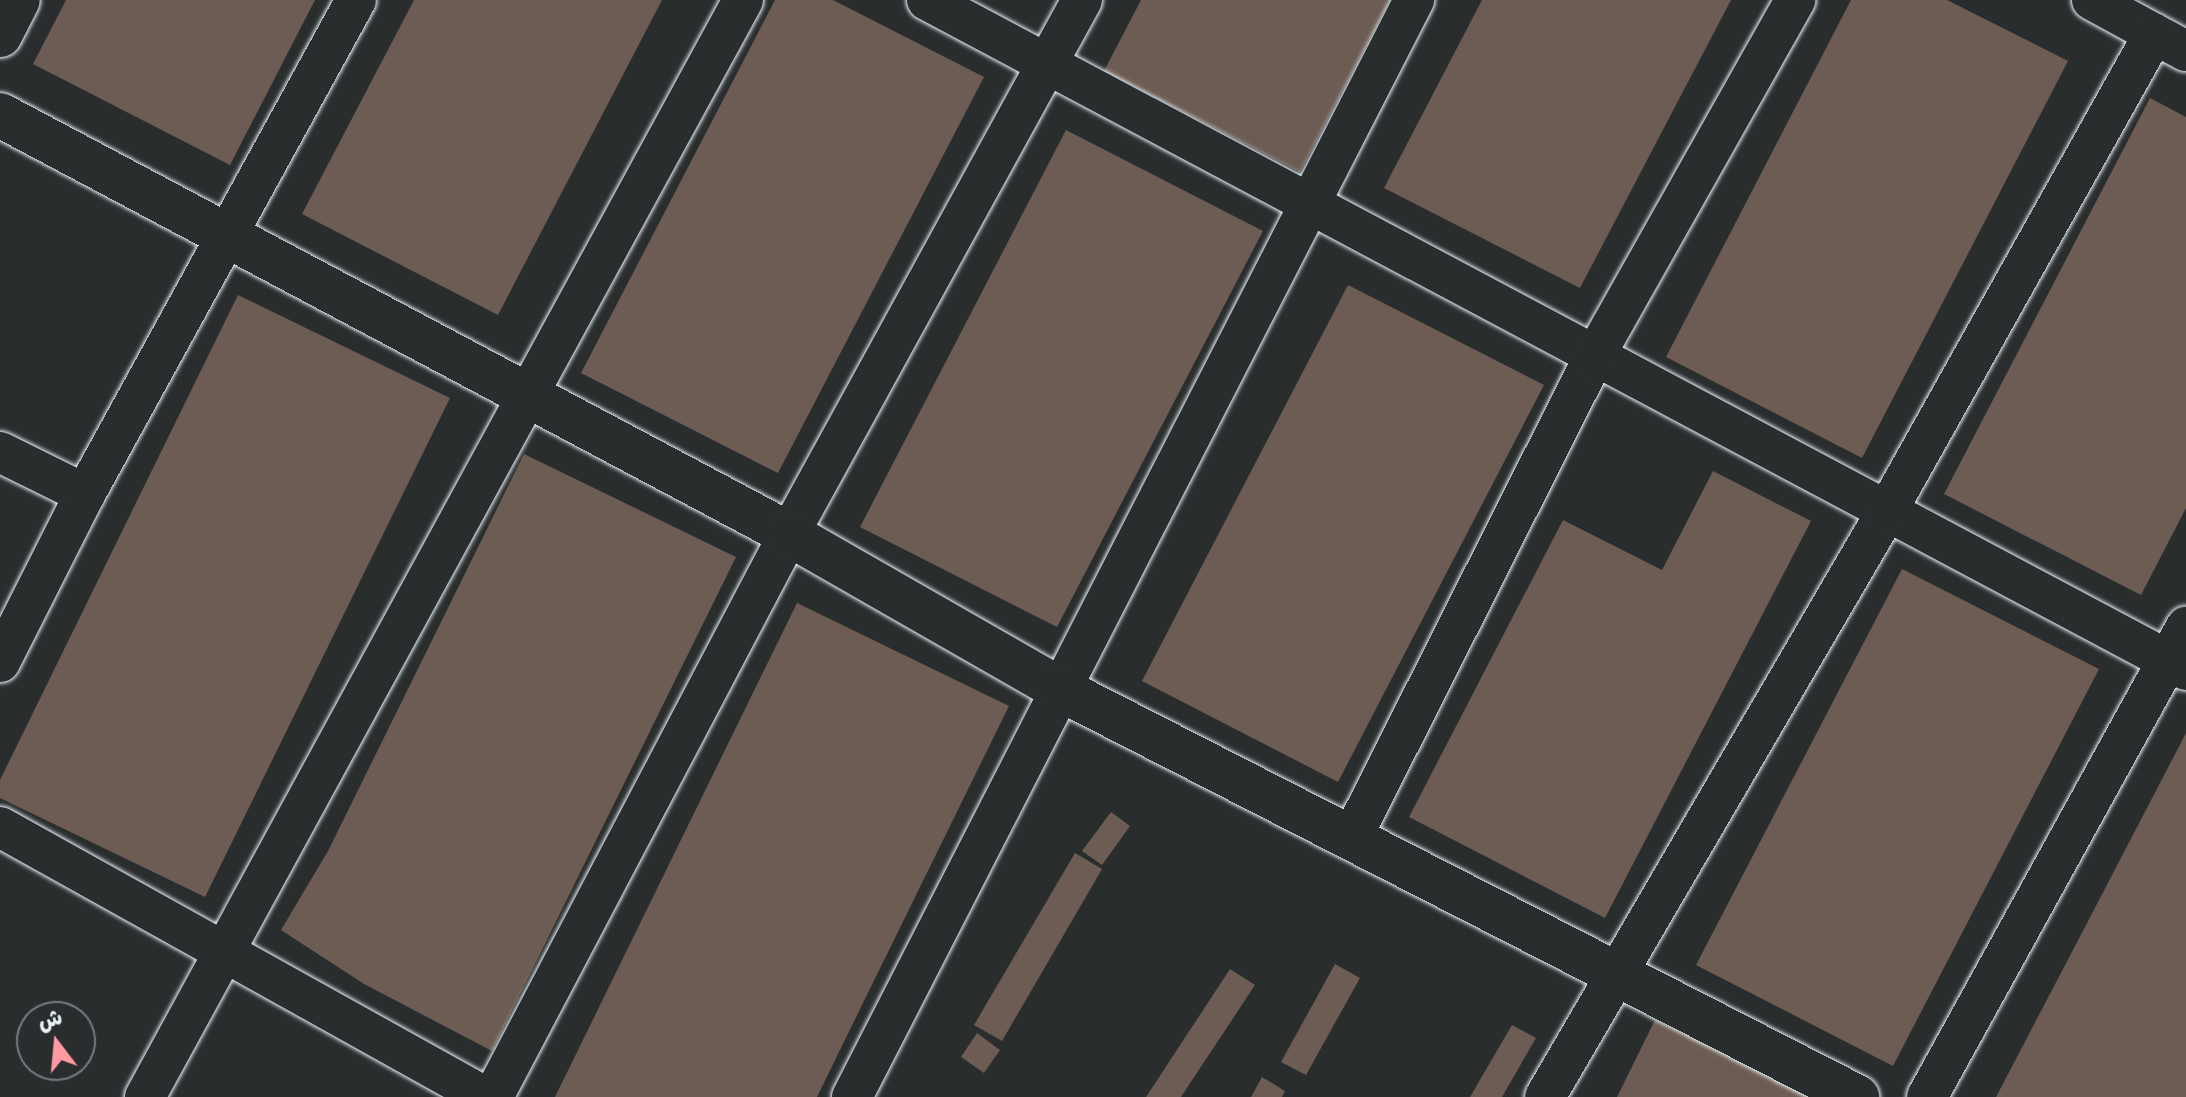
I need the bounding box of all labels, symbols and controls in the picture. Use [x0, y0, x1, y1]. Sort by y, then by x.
text: ش [33, 997, 67, 1041]
north arrow [16, 1001, 96, 1081]

